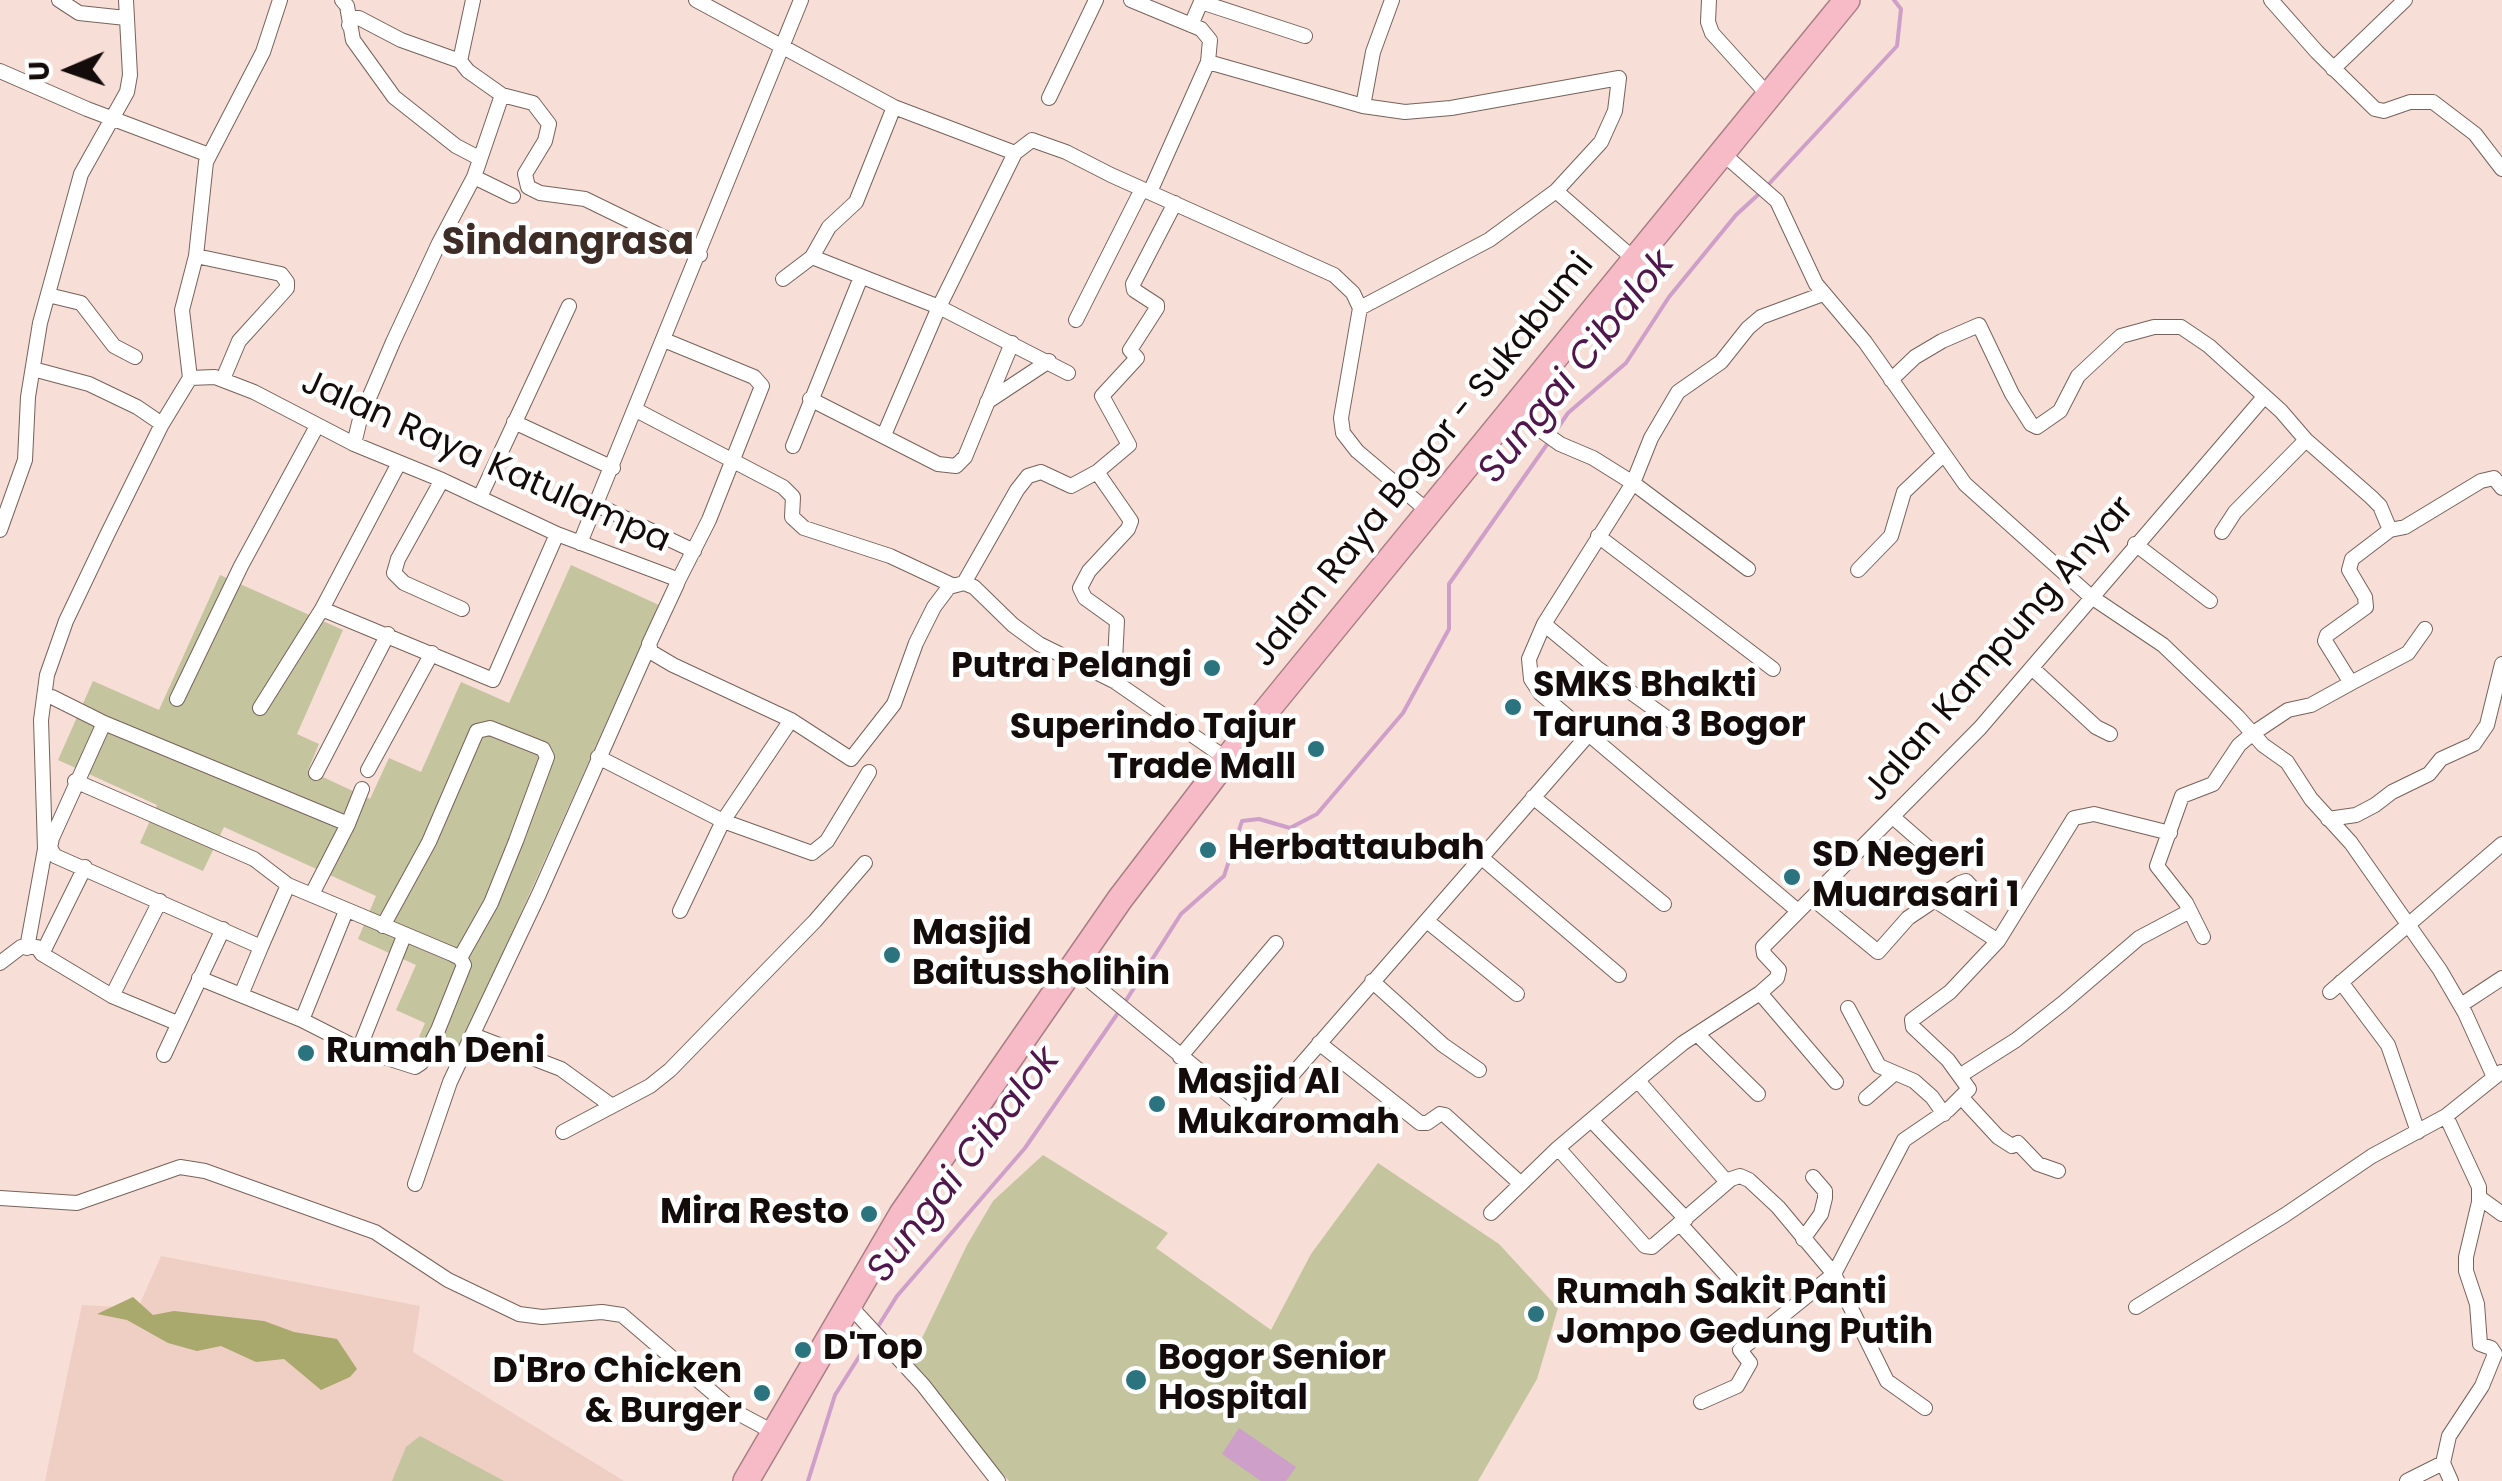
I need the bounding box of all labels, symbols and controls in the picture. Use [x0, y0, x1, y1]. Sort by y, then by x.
north arrow [20, 20, 120, 120]
text: U [20, 61, 59, 82]
district label: Sindangrasa [442, 221, 694, 267]
water label: Sungai Cibalok [1470, 242, 1686, 494]
street label: Jalan Raya Bogor - Sukabumi [1244, 246, 1604, 676]
street label: Jalan Raya Katulampa [294, 363, 676, 563]
street label: Jalan Kampung Anyar [1856, 489, 2144, 811]
place label: Putra Pelangi [951, 647, 1192, 689]
marker: Putra Pelangi [1201, 657, 1223, 679]
place label: SMKS Bhakti Taruna 3 Bogor [1533, 666, 1806, 748]
marker: SMKS Bhakti Taruna 3 Bogor [1502, 696, 1524, 718]
place label: Superindo Tajur Trade Mall [1010, 708, 1296, 790]
marker: Superindo Tajur Trade Mall [1305, 738, 1327, 760]
place label: Herbattaubah [1228, 829, 1485, 871]
place label: SD Negeri Muarasari 1 [1812, 836, 2019, 918]
marker: Herbattaubah [1197, 839, 1219, 861]
marker: SD Negeri Muarasari 1 [1781, 866, 1803, 888]
place label: Masjid Baitussholihin [912, 914, 1170, 996]
marker: Masjid Baitussholihin [881, 944, 903, 966]
place label: Rumah Deni [326, 1032, 545, 1074]
water label: Sungai Cibalok [859, 1039, 1071, 1293]
marker: Rumah Deni [295, 1042, 317, 1064]
place label: Masjid Al Mukaromah [1177, 1063, 1400, 1145]
marker: Masjid Al Mukaromah [1146, 1093, 1168, 1115]
place label: Mira Resto [660, 1193, 849, 1235]
marker: Mira Resto [858, 1203, 880, 1225]
place label: Rumah Sakit Panti Jompo Gedung Putih [1556, 1273, 1933, 1355]
marker: Rumah Sakit Panti Jompo Gedung Putih [1525, 1303, 1547, 1325]
place label: D'Top [823, 1329, 923, 1371]
marker: D'Top [792, 1339, 814, 1361]
place label: Bogor Senior Hospital [1158, 1339, 1386, 1421]
place label: D'Bro Chicken & Burger [493, 1352, 742, 1434]
marker: Bogor Senior Hospital [1123, 1367, 1149, 1393]
marker: D'Bro Chicken & Burger [751, 1382, 773, 1404]

